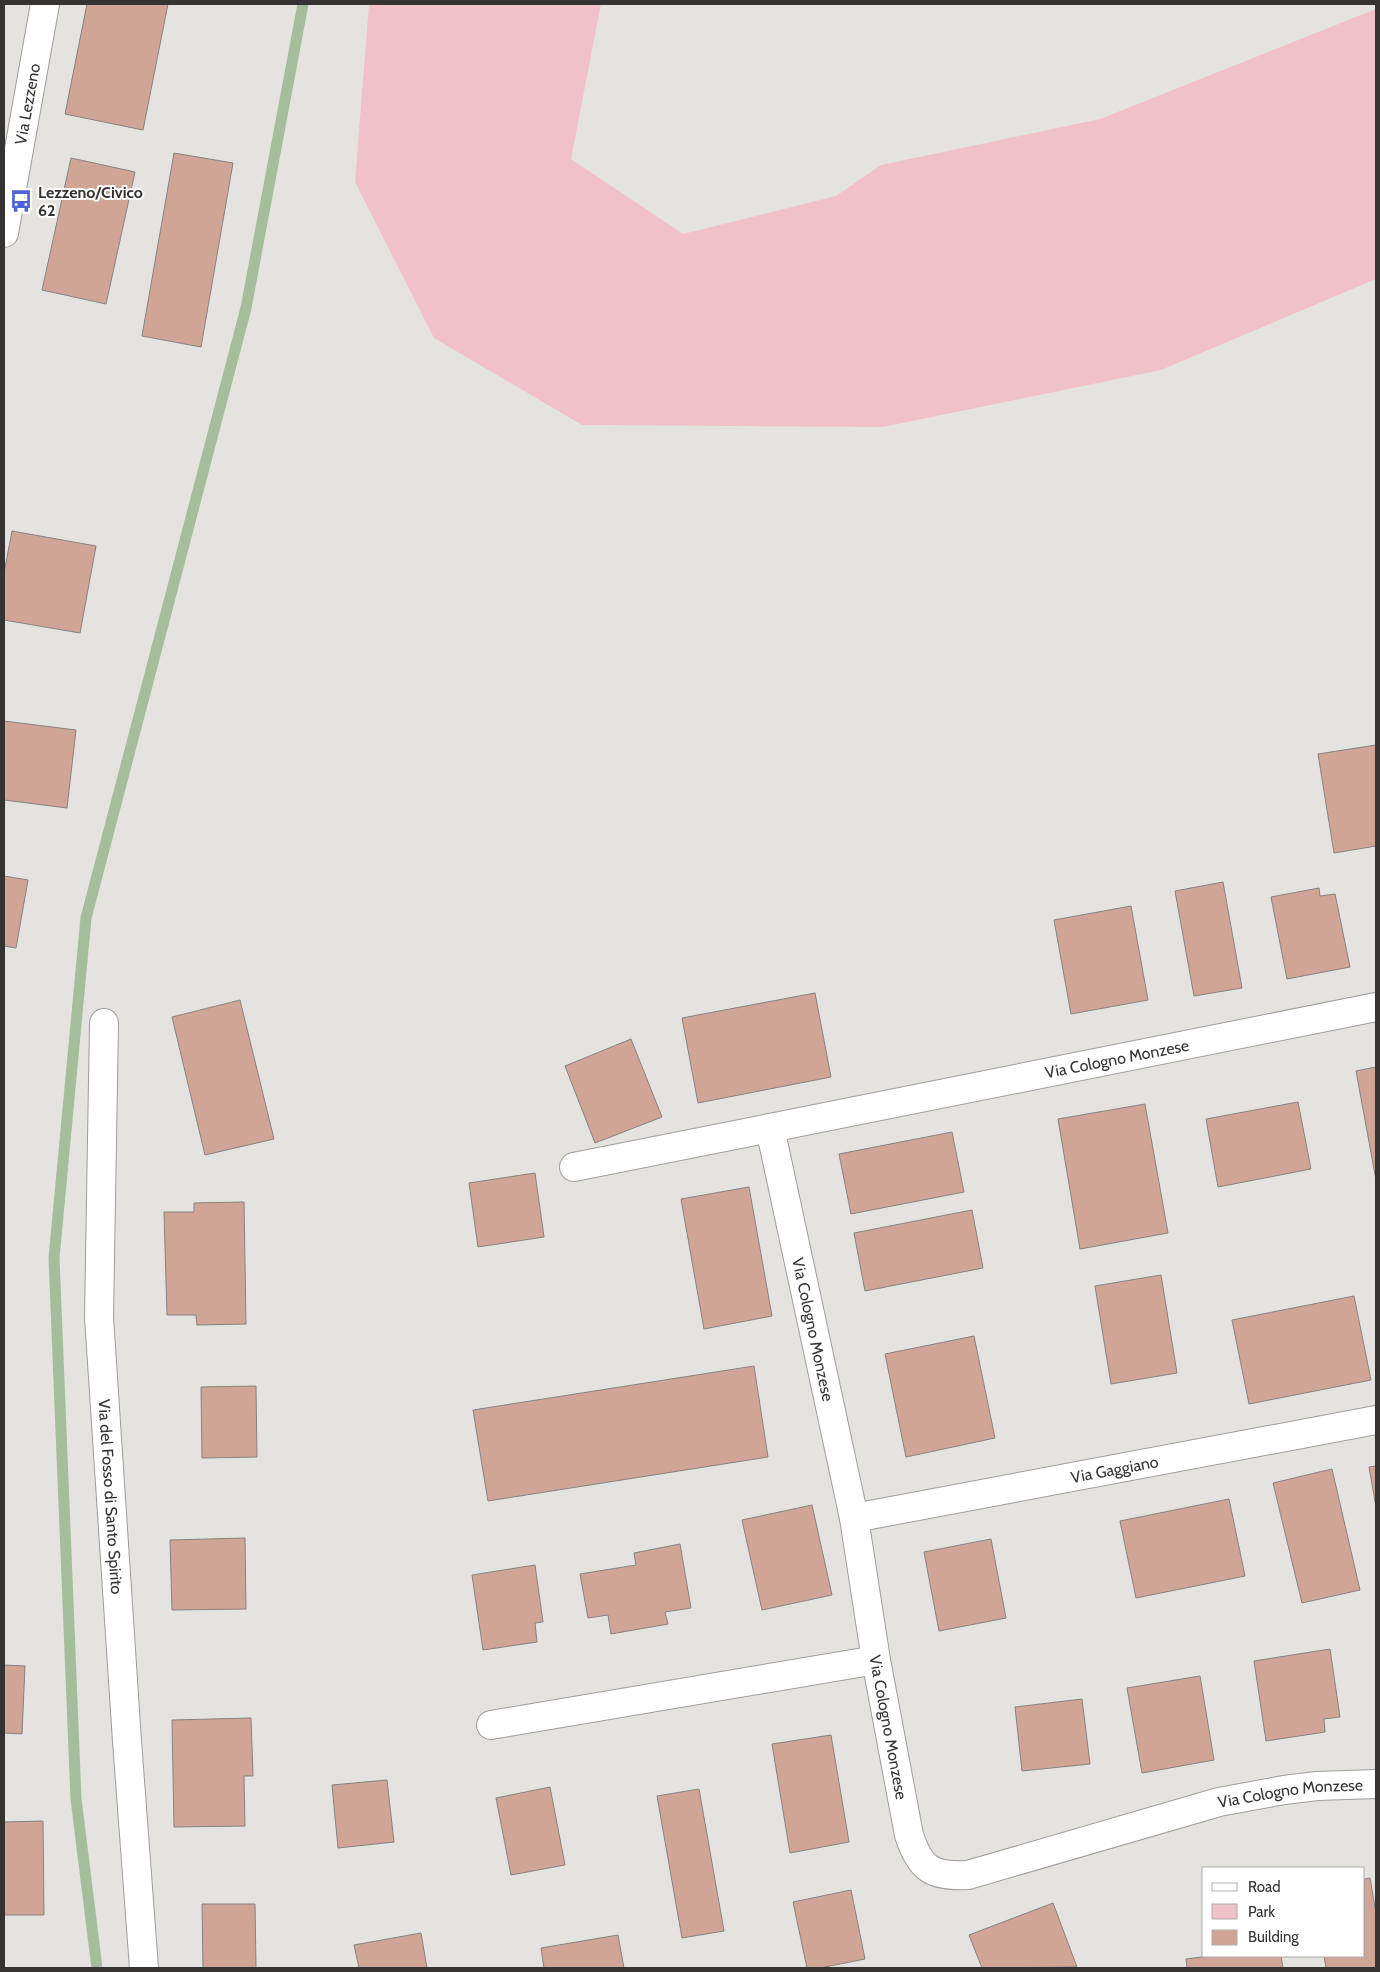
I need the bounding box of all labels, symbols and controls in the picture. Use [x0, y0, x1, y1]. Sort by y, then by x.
street label: Via Lezzeno [10, 62, 44, 146]
place label: Lezzeno/Civico 62 [38, 183, 143, 220]
bus stop icon: Lezzeno/Civico 62 [8, 188, 34, 214]
street label: Via Cologno Monzese [1043, 1036, 1191, 1082]
street label: Via Cologno Monzese [789, 1256, 838, 1403]
street label: Via del Fosso di Santo Spirito [95, 1398, 127, 1595]
street label: Via Gaggiano [1069, 1452, 1160, 1487]
street label: Via Cologno Monzese [866, 1653, 912, 1801]
street label: Via Cologno Monzese [1216, 1775, 1363, 1812]
legend [1202, 1867, 1365, 1957]
text: Road [1248, 1878, 1281, 1896]
text: Park [1248, 1903, 1275, 1921]
text: Building [1248, 1928, 1299, 1946]

